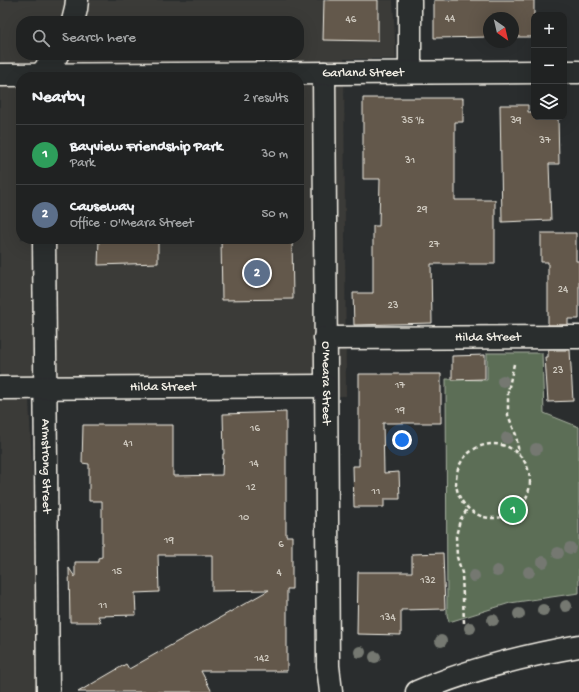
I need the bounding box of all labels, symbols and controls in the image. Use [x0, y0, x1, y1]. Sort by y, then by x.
north arrow [483, 12, 519, 48]
map controls [531, 12, 567, 120]
button: + [531, 12, 567, 48]
house number: 44 [445, 13, 456, 25]
house number: 46 [346, 14, 357, 26]
search box [16, 16, 304, 60]
icon: search [30, 27, 52, 49]
text: Search here [62, 29, 136, 47]
button: − [531, 48, 567, 84]
street label: Garland Street [322, 65, 406, 81]
button: layers [531, 84, 567, 120]
text: Nearby [32, 88, 85, 108]
text: 2 results [243, 91, 288, 106]
house number: 35 ½ [401, 115, 425, 127]
house number: 39 [509, 115, 522, 127]
house number: 37 [538, 135, 551, 147]
text: Bayview Friendship Park [70, 138, 222, 156]
text: 1 [42, 147, 48, 162]
text: 30 m [262, 147, 288, 162]
house number: 31 [404, 155, 415, 167]
text: Park [70, 156, 95, 171]
text: Causeway [70, 198, 134, 216]
house number: 29 [417, 204, 428, 216]
text: 2 [42, 207, 48, 222]
text: 50 m [261, 207, 288, 222]
text: Office · O'Meara Street [70, 216, 194, 231]
house number: 27 [428, 239, 440, 251]
pin: 2 [244, 258, 270, 288]
house number: 24 [558, 284, 569, 296]
house number: 23 [387, 300, 399, 312]
street label: Hilda Street [455, 330, 523, 345]
street label: O'Meara Street [318, 341, 334, 427]
house number: 23 [552, 365, 564, 377]
street label: Hilda Street [130, 379, 198, 395]
house number: 17 [394, 380, 405, 392]
house number: 19 [394, 405, 405, 417]
street label: Armstrong Street [38, 419, 54, 515]
house number: 16 [249, 423, 260, 435]
your location [392, 430, 412, 450]
house number: 41 [123, 438, 133, 450]
house number: 14 [248, 458, 260, 470]
house number: 12 [245, 482, 257, 494]
house number: 11 [371, 486, 380, 498]
pin: 1 [500, 495, 526, 525]
house number: 10 [238, 512, 249, 524]
house number: 19 [163, 535, 174, 547]
house number: 6 [278, 539, 284, 551]
house number: 15 [111, 566, 122, 578]
house number: 4 [276, 567, 282, 579]
house number: 132 [419, 575, 436, 587]
house number: 11 [98, 600, 107, 612]
house number: 134 [379, 612, 396, 624]
house number: 142 [253, 653, 270, 665]

